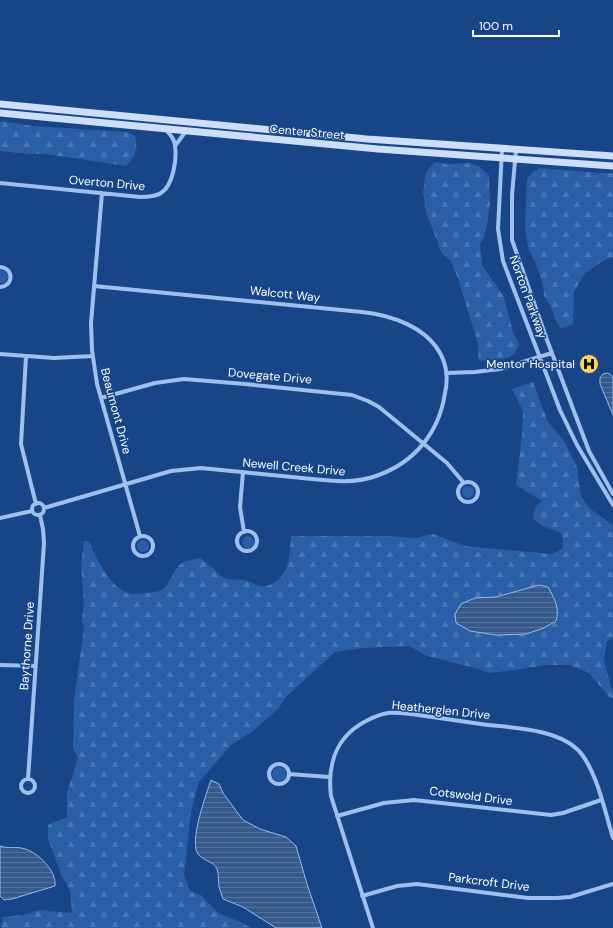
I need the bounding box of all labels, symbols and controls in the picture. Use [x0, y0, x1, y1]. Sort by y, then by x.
scale bar [473, 12, 559, 38]
text: 100 m [479, 18, 513, 34]
street label: Center Street [269, 121, 345, 143]
street label: Overton Drive [68, 172, 146, 194]
street label: Norton Parkway [506, 253, 551, 341]
street label: Walcott Way [249, 282, 321, 306]
hospital icon: Mentor Hospital [578, 353, 600, 375]
place label: Mentor Hospital [486, 356, 575, 372]
street label: Dovegate Drive [228, 364, 313, 388]
street label: Beaumont Drive [97, 366, 135, 456]
street label: Newell Creek Drive [242, 455, 346, 479]
street label: Baythorne Drive [16, 601, 38, 691]
street label: Heatherglen Drive [391, 697, 491, 723]
street label: Cotswold Drive [428, 783, 514, 809]
street label: Parkcroft Drive [447, 869, 531, 895]

